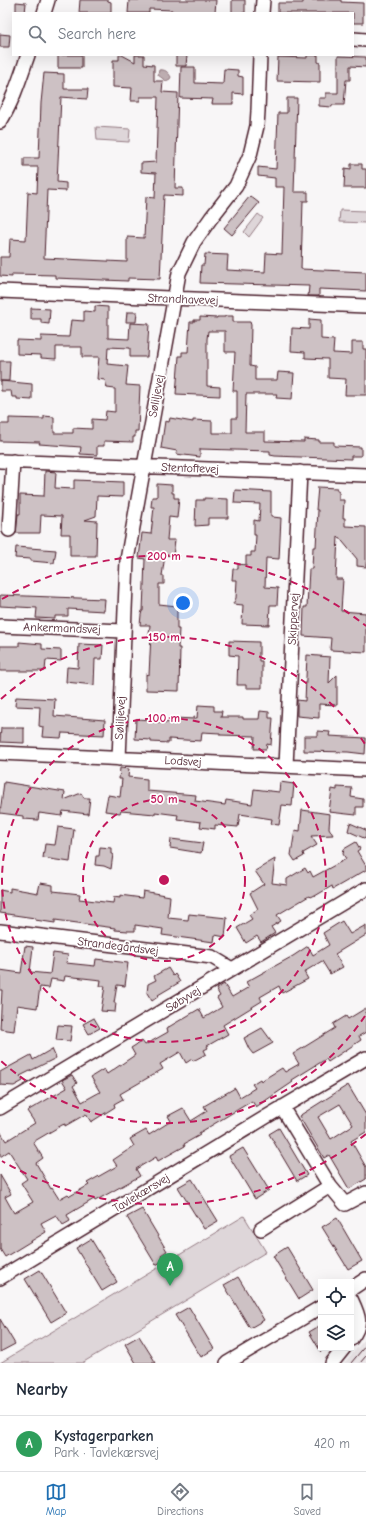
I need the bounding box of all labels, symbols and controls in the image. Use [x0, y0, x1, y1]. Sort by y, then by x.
search box [12, 12, 354, 56]
icon: search [26, 23, 48, 45]
text: Search here [58, 25, 136, 43]
street label: Strandhavevej [147, 291, 219, 307]
street label: Søliljevej [145, 373, 167, 419]
street label: Stentoftevej [161, 460, 219, 476]
text: 200 m [147, 549, 181, 563]
your location [173, 593, 193, 613]
street label: Skippervej [285, 593, 301, 645]
street label: Ankermandsvej [23, 620, 101, 636]
text: 150 m [148, 630, 180, 644]
street label: Søliljevej [112, 696, 128, 740]
text: 100 m [148, 711, 180, 725]
street label: Lodsvej [164, 753, 202, 769]
text: 50 m [150, 792, 178, 806]
centre of rings [157, 873, 171, 887]
street label: Strandegårdsvej [77, 934, 159, 958]
street label: Søbyvej [163, 983, 203, 1015]
street label: Tavlekærsvej [110, 1171, 172, 1215]
pin: A [157, 1253, 183, 1286]
map controls [318, 1279, 354, 1351]
button: locate [318, 1279, 354, 1315]
button: layers [318, 1315, 354, 1351]
text: Nearby [16, 1380, 67, 1399]
text: Kystagerparken [54, 1427, 154, 1445]
text: A [25, 1436, 33, 1451]
text: 420 m [314, 1436, 350, 1451]
text: Park · Tavlekærsvej [54, 1445, 159, 1460]
tab: Map [45, 1481, 67, 1518]
tab: Directions [157, 1481, 204, 1518]
tab: Saved [294, 1481, 321, 1518]

